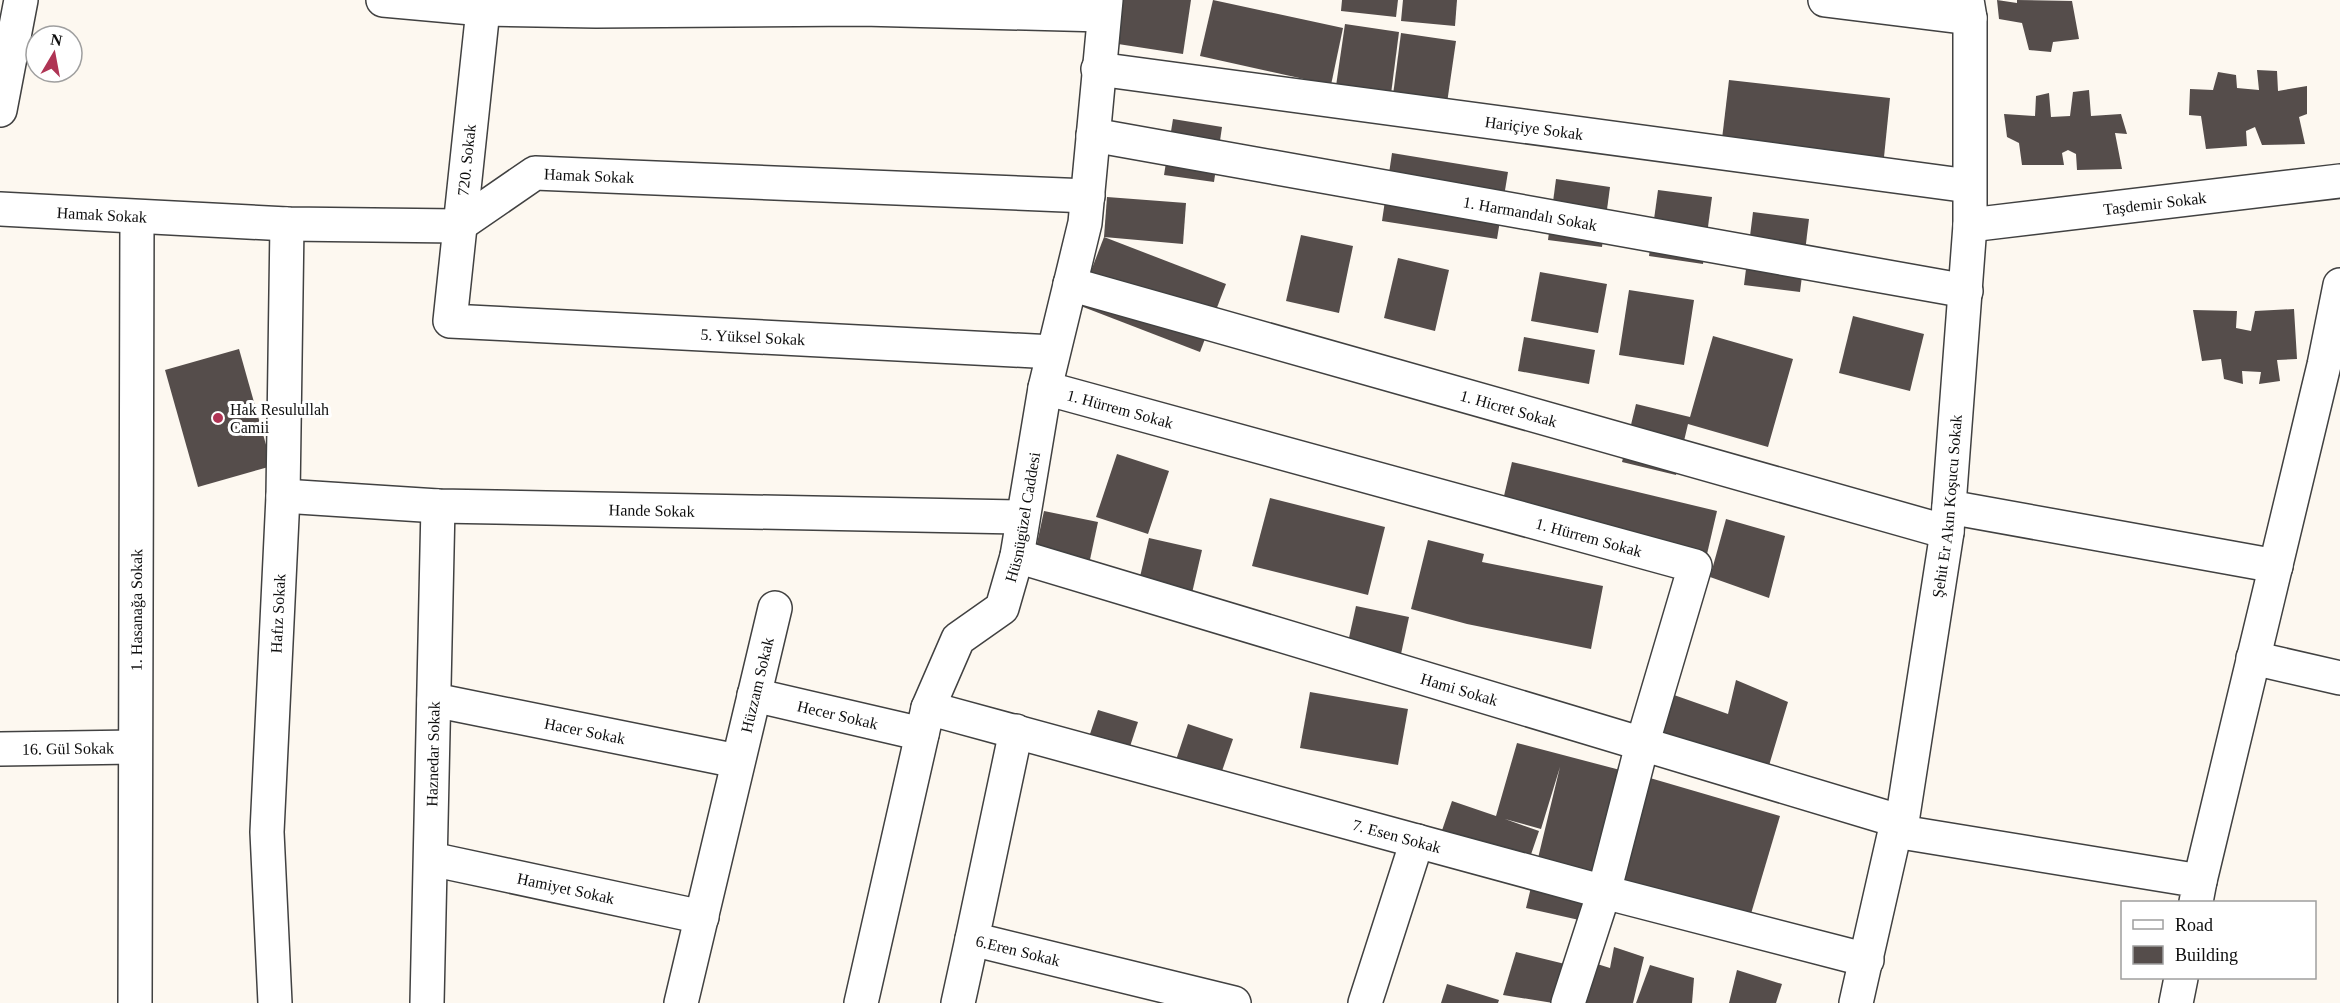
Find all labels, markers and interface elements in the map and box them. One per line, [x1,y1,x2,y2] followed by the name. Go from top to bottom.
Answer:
[24,24,84,84] north arrow
[49,30,64,49] text: N
[1484,113,1584,143] street label: Hariçiye Sokak
[454,123,479,197] street label: 720. Sokak
[544,165,634,186] street label: Hamak Sokak
[2102,189,2207,218] street label: Taşdemir Sokak
[1462,193,1598,234] street label: 1. Harmandalı Sokak
[56,204,147,226] street label: Hamak Sokak
[700,326,806,348] street label: 5. Yüksel Sokak
[1065,386,1175,432] street label: 1. Hürrem Sokak
[1458,387,1559,430] street label: 1. Hicret Sokak
[230,401,329,436] place label: Hak Resulullah Camii
[211,411,225,425] marker: Hak Resulullah Camii
[1929,414,1965,599] street label: Şehit Er Akın Koşucu Sokak
[1002,450,1043,584] street label: Hüsnügüzel Caddesi
[609,501,695,520] street label: Hande Sokak
[1534,515,1644,560] street label: 1. Hürrem Sokak
[128,549,146,671] street label: 1. Hasanağa Sokak
[268,573,288,654] street label: Hafız Sokak
[738,636,777,734] street label: Hüzzam Sokak
[1419,670,1500,709] street label: Hami Sokak
[796,697,880,733] street label: Hecer Sokak
[423,701,443,807] street label: Haznedar Sokak
[543,714,627,747] street label: Hacer Sokak
[22,739,114,758] street label: 16. Gül Sokak
[1351,816,1443,856] street label: 7. Esen Sokak
[516,870,616,907] street label: Hamiyet Sokak
[2121,901,2316,979] legend
[2175,915,2213,935] text: Road
[974,932,1062,969] street label: 6.Eren Sokak
[2175,945,2238,965] text: Building

